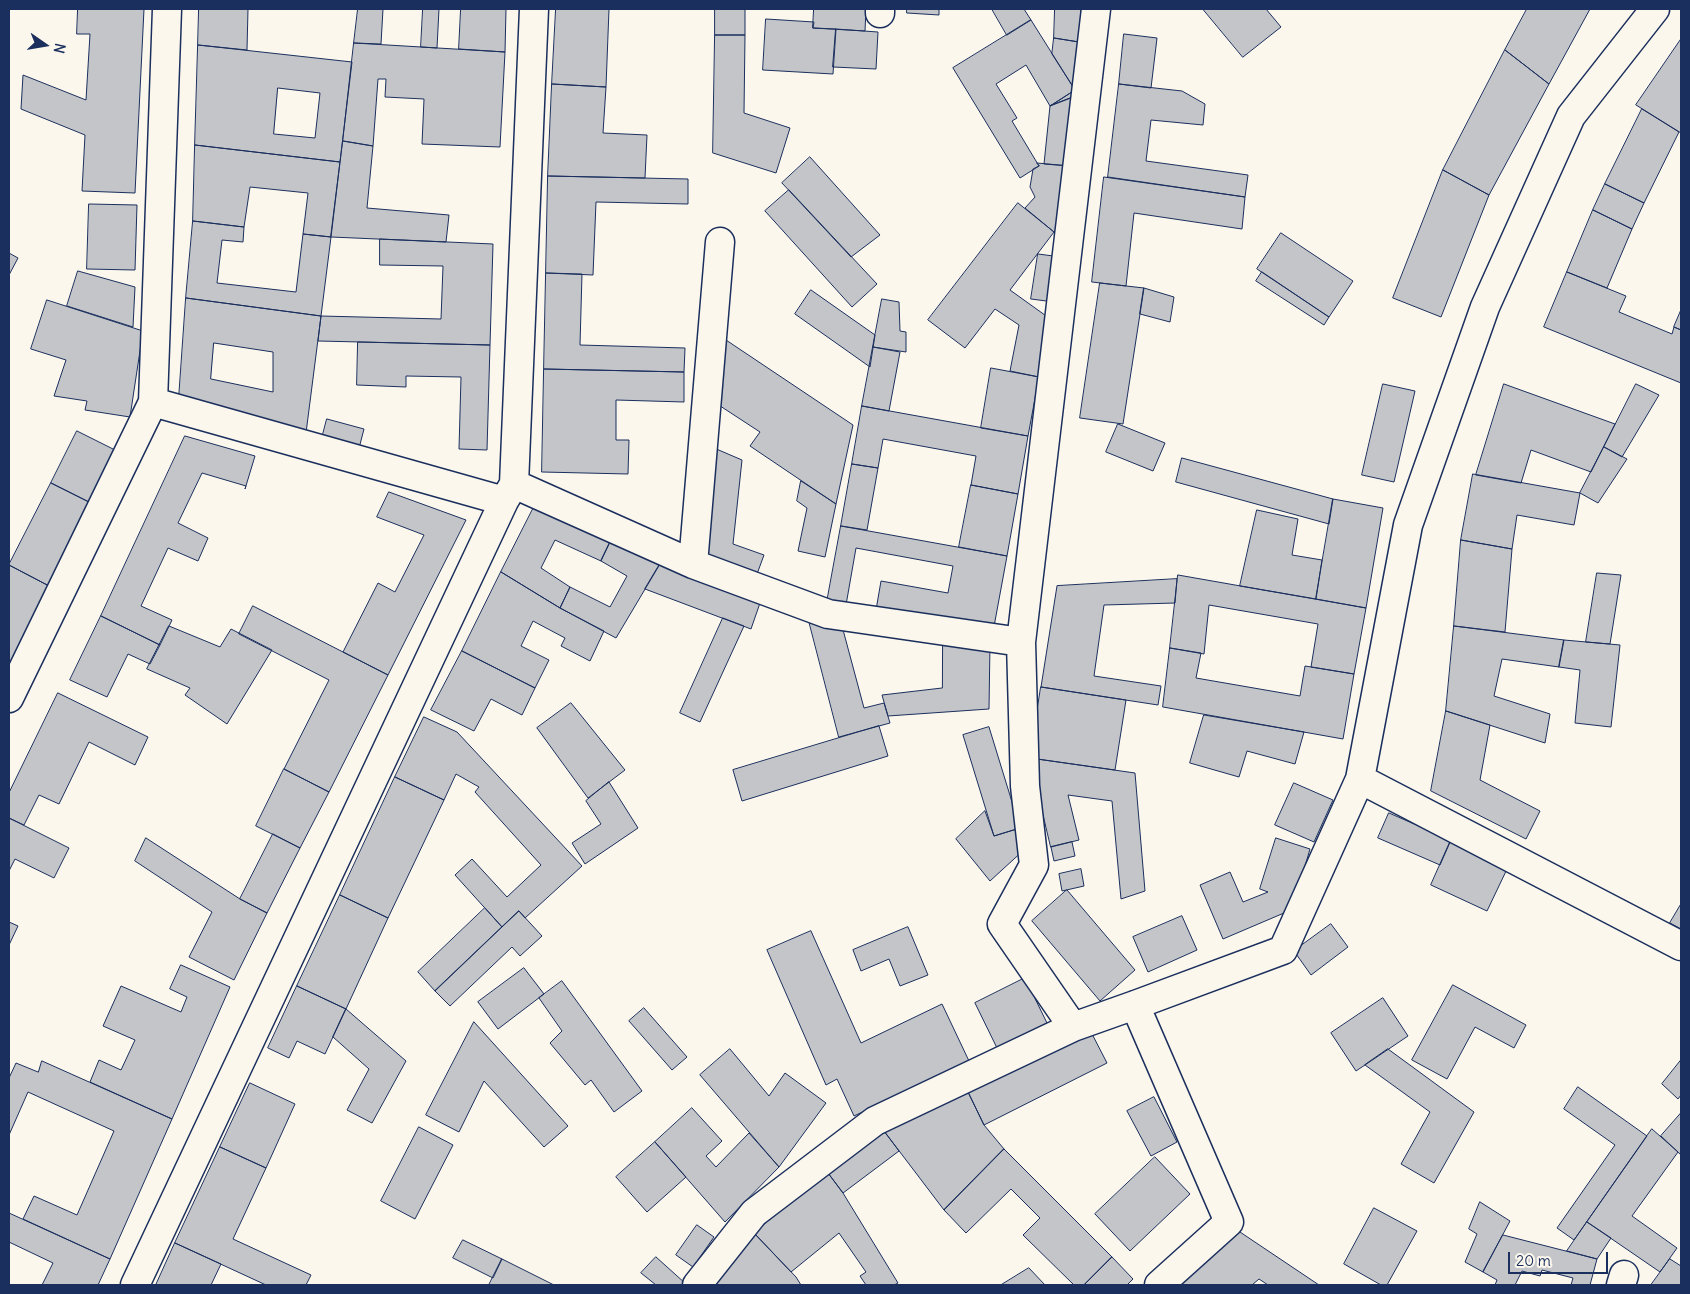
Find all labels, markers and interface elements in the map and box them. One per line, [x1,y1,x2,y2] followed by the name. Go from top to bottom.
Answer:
[20,20,70,70] north arrow
[50,42,69,55] text: N
[1510,1242,1610,1274] scale bar
[1516,1251,1551,1270] text: 20 m

